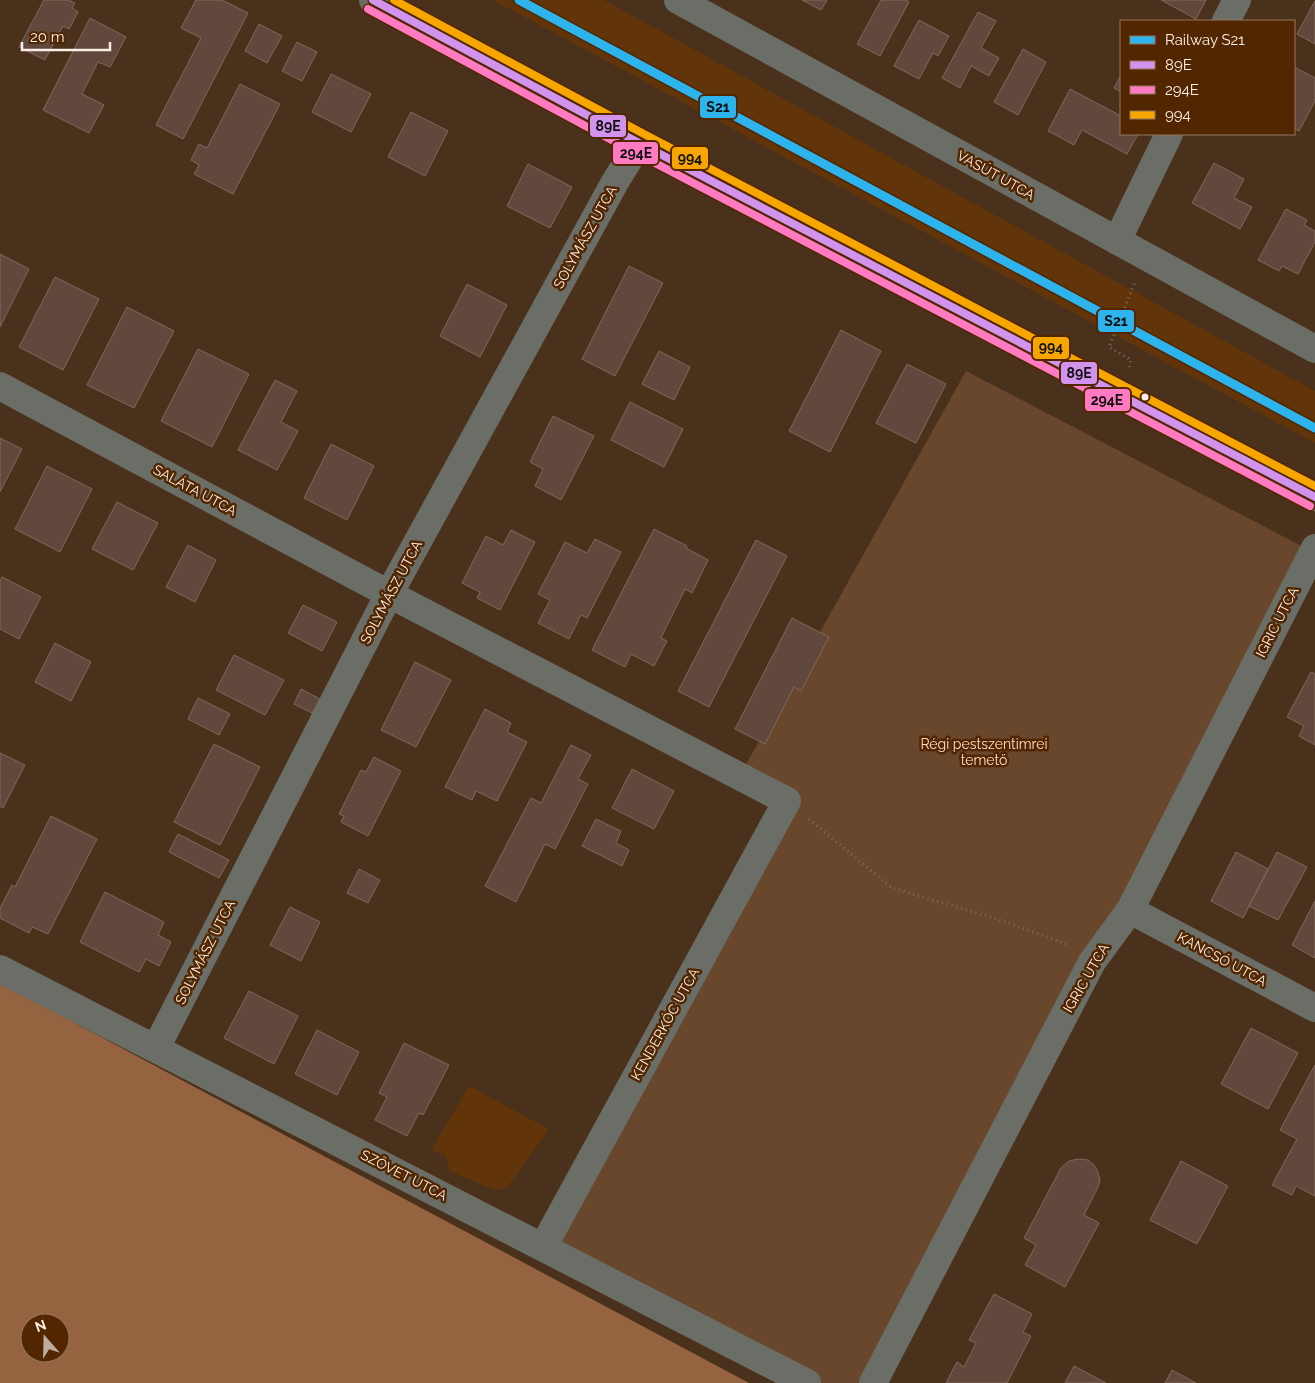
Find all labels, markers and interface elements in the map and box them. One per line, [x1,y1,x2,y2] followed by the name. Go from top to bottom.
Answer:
[22,20,110,52] scale bar
[1120,20,1295,135] legend
[30,28,65,46] text: 20 m
[1165,31,1245,49] text: Railway S21
[1165,56,1192,74] text: 89E
[1165,81,1199,99] text: 294E
[699,95,737,119] line badge: S21
[706,99,730,115] text: S21
[1165,106,1191,124] text: 994
[589,114,627,138] line badge: 89E
[595,118,621,134] text: 89E
[612,141,659,165] line badge: 294E
[620,145,652,161] text: 294E
[671,146,709,170] line badge: 994
[954,146,1039,203] street label: VASÚT UTCA
[678,150,702,166] text: 994
[549,182,620,291] street label: SOLYMÁSZ UTCA
[1097,309,1135,333] line badge: S21
[1104,313,1128,329] text: S21
[1032,336,1070,360] line badge: 994
[1039,339,1063,355] text: 994
[1060,361,1098,385] line badge: 89E
[1066,365,1092,381] text: 89E
[1084,388,1131,412] line badge: 294E
[1091,392,1123,408] text: 294E
[1140,392,1150,402] unlabelled marker
[150,460,240,519] street label: SALÁTA UTCA
[356,537,425,646] street label: SOLYMÁSZ UTCA
[1252,584,1302,660] street label: IGRIC UTCA
[920,736,1048,768] park label: Régi pestszentimrei temető
[171,896,238,1007] street label: SOLYMÁSZ UTCA
[1174,928,1270,990] street label: KANCSÓ UTCA
[1060,940,1112,1015] street label: IGRIC UTCA
[627,964,703,1083] street label: KENDERKÓC UTCA
[358,1145,451,1204] street label: SZÖVET UTCA
[20,1313,70,1363] north arrow
[33,1316,48,1335] text: N

